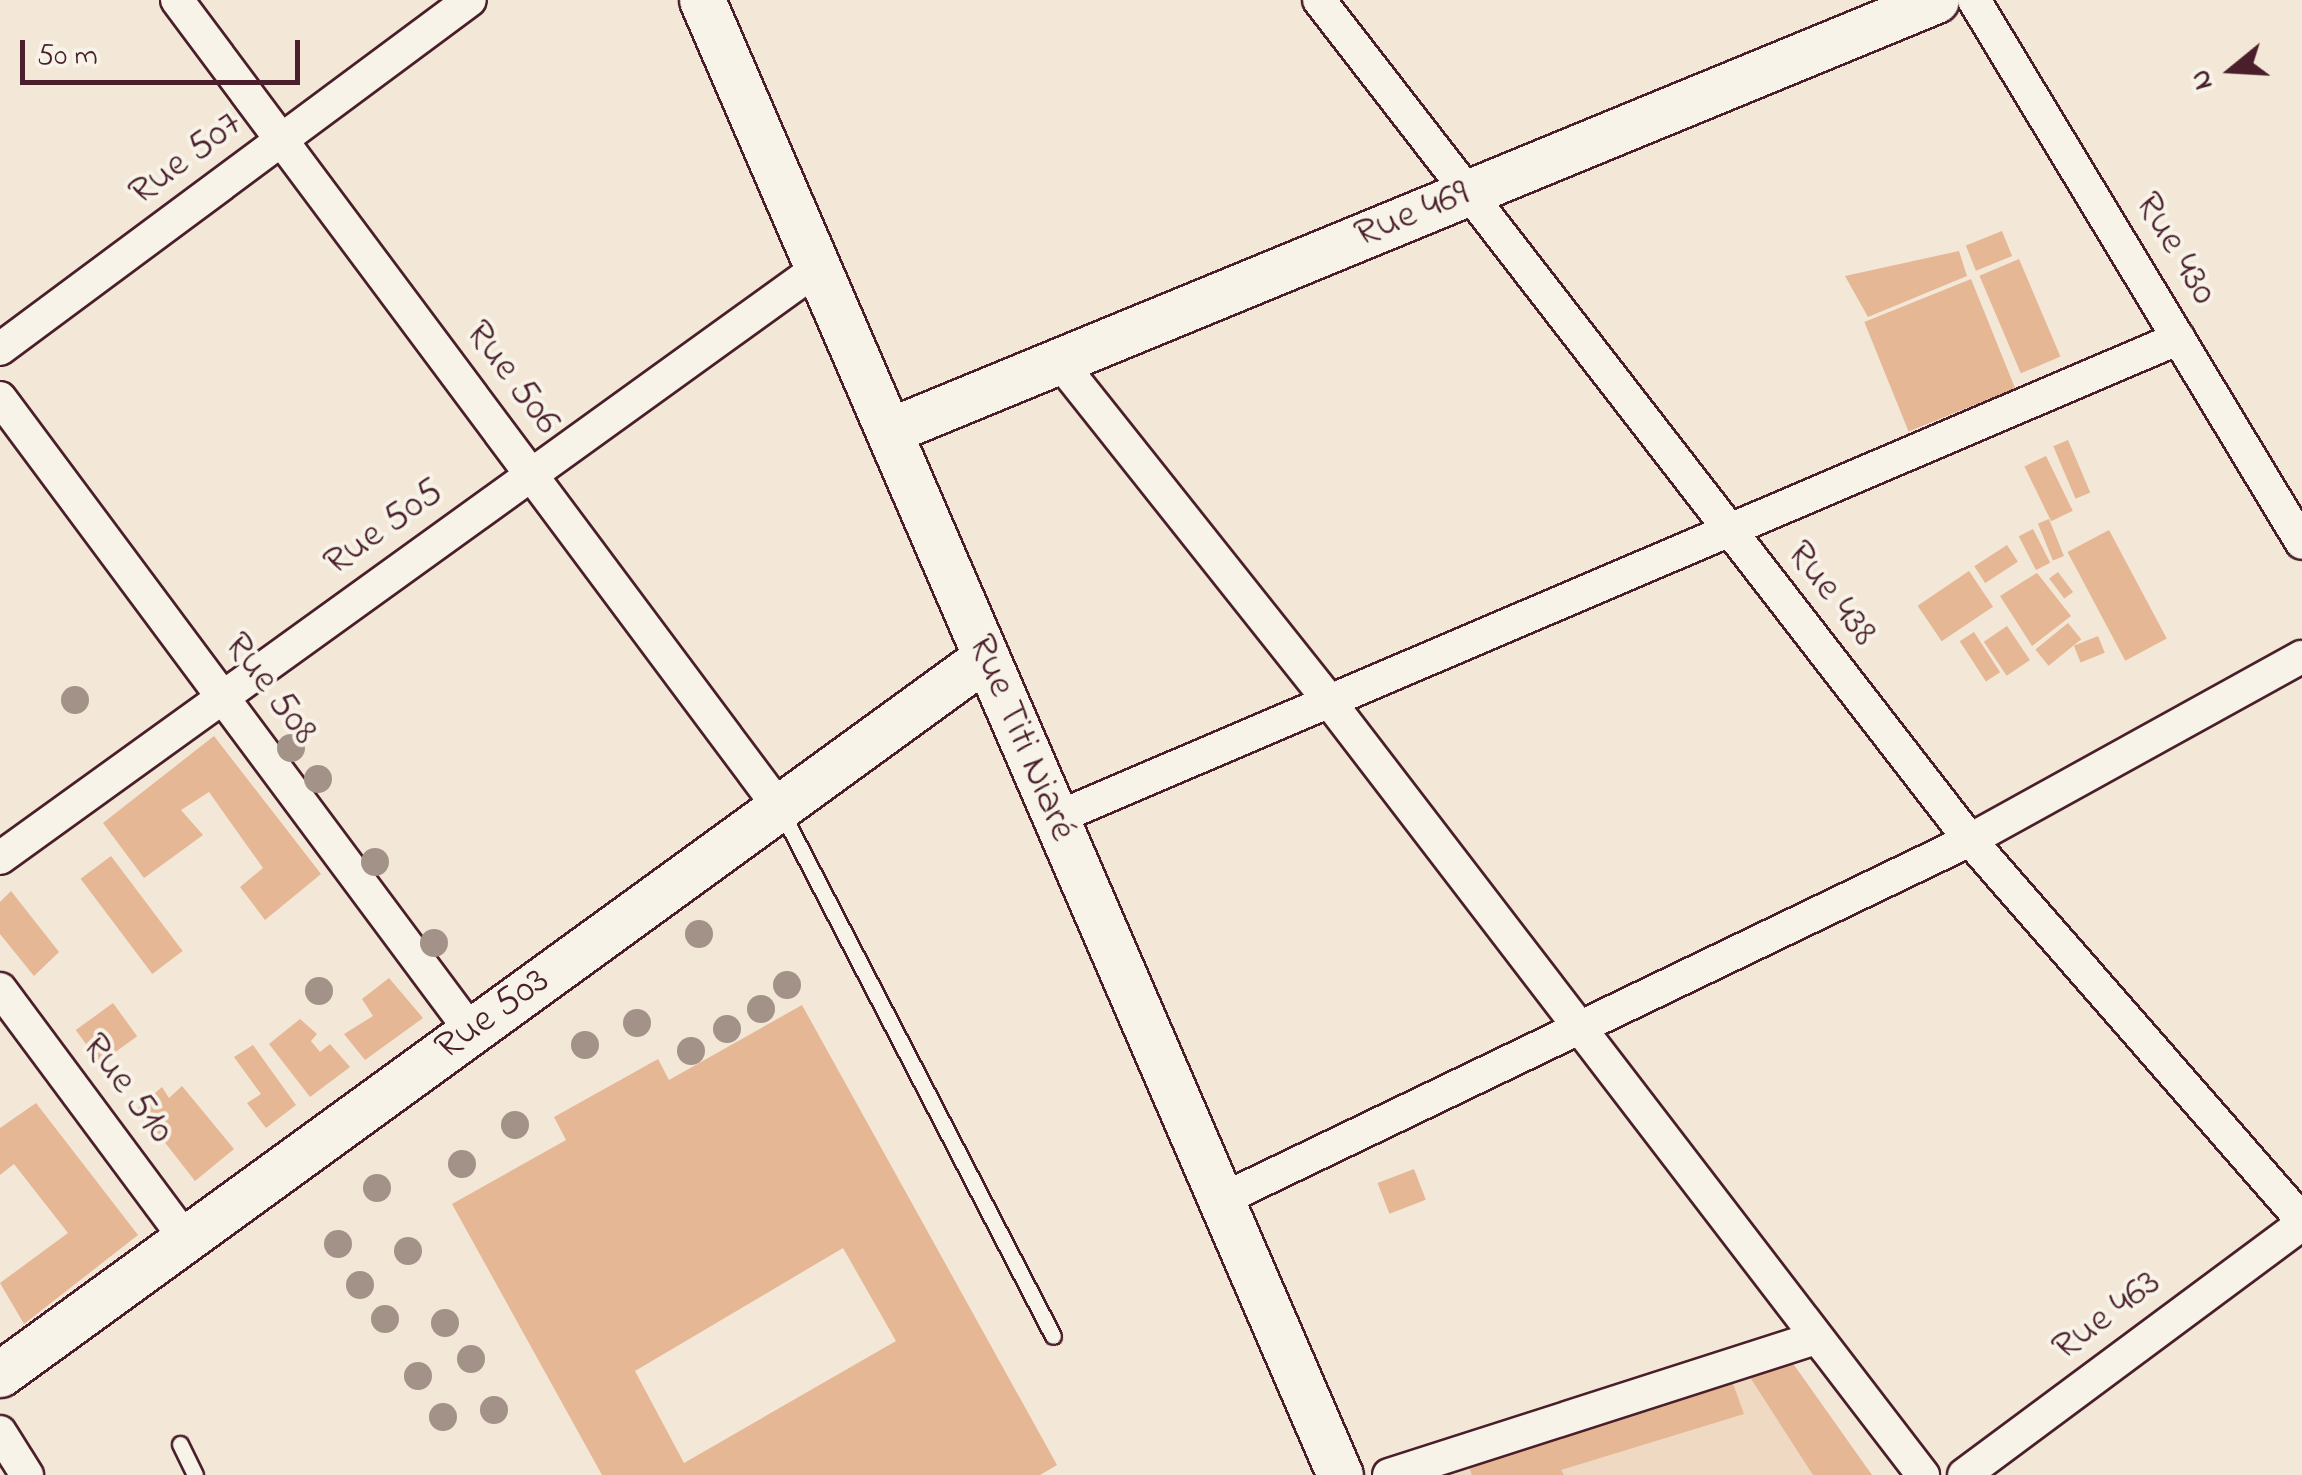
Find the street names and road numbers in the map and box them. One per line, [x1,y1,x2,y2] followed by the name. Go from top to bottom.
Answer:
[120,101,252,217] street label: Rue 507
[1348,170,1476,260] street label: Rue 469
[2123,184,2227,314] street label: Rue 430
[454,311,570,445] street label: Rue 506
[315,469,453,587] street label: Rue 505
[1775,532,1887,656] street label: Rue 438
[212,623,328,755] street label: Rue 508
[956,628,1086,848] street label: Rue Titi Niaré
[427,958,559,1072] street label: Rue 503
[70,1024,184,1154] street label: Rue 510
[2043,1260,2171,1372] street label: Rue 463

